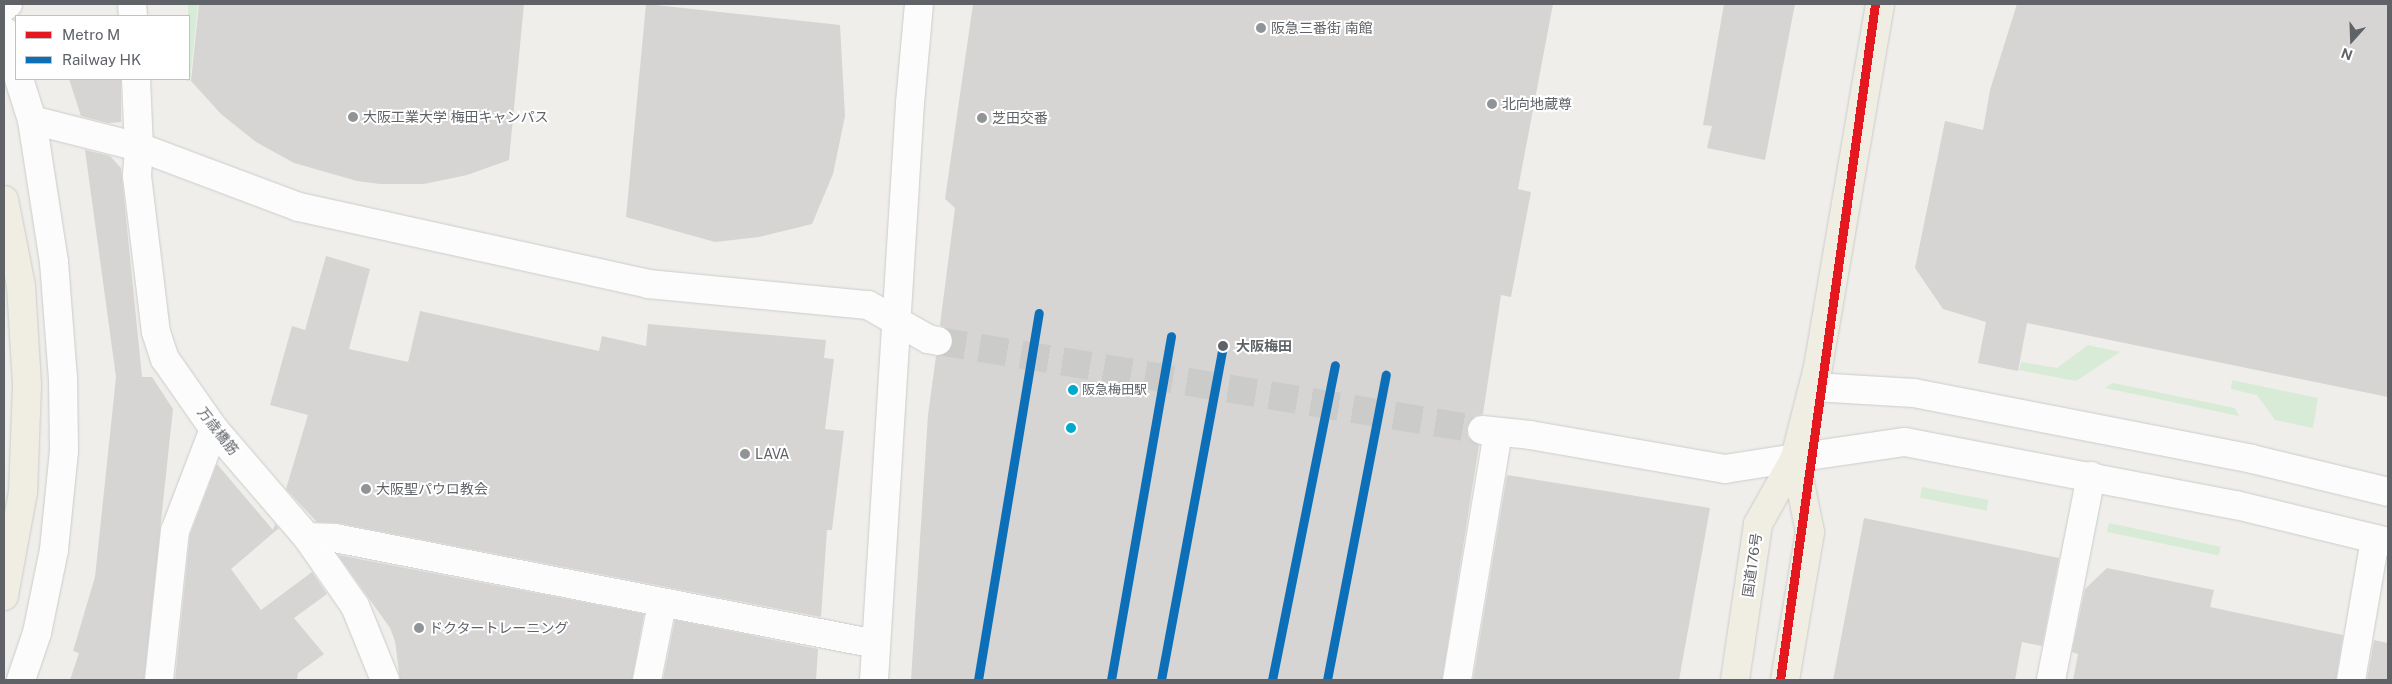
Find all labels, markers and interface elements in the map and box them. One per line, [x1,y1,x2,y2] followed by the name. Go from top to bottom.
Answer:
[15,15,190,80] legend
[2327,15,2377,65] north arrow
[1271,20,1372,36] place label: 阪急三番街 南館
[1255,22,1267,34] marker: 阪急三番街 南館
[62,26,120,43] text: Metro M
[2339,45,2355,63] text: N
[62,51,141,68] text: Railway HK
[1502,96,1572,112] place label: 北向地蔵尊
[1486,98,1498,110] marker: 北向地蔵尊
[363,109,548,125] place label: 大阪工業大学 梅田キャンパス
[992,110,1048,126] place label: 芝田交番
[347,111,359,123] marker: 大阪工業大学 梅田キャンパス
[976,112,988,124] marker: 芝田交番
[1214,337,1232,355] marker: 大阪梅田
[1236,338,1292,354] place label: 大阪梅田
[1082,382,1147,398] place label: 阪急梅田駅
[1068,385,1078,395] marker: 阪急梅田駅
[194,404,242,458] street label: 万歳橋筋
[1066,423,1076,433] unlabelled marker
[755,446,789,462] place label: LAVA
[739,448,751,460] marker: LAVA
[376,481,488,497] place label: 大阪聖パウロ教会
[360,483,372,495] marker: 大阪聖パウロ教会
[1739,532,1765,598] street label: 国道176号
[429,620,569,636] place label: ドクタートレーニング
[413,622,425,634] marker: ドクタートレーニング

